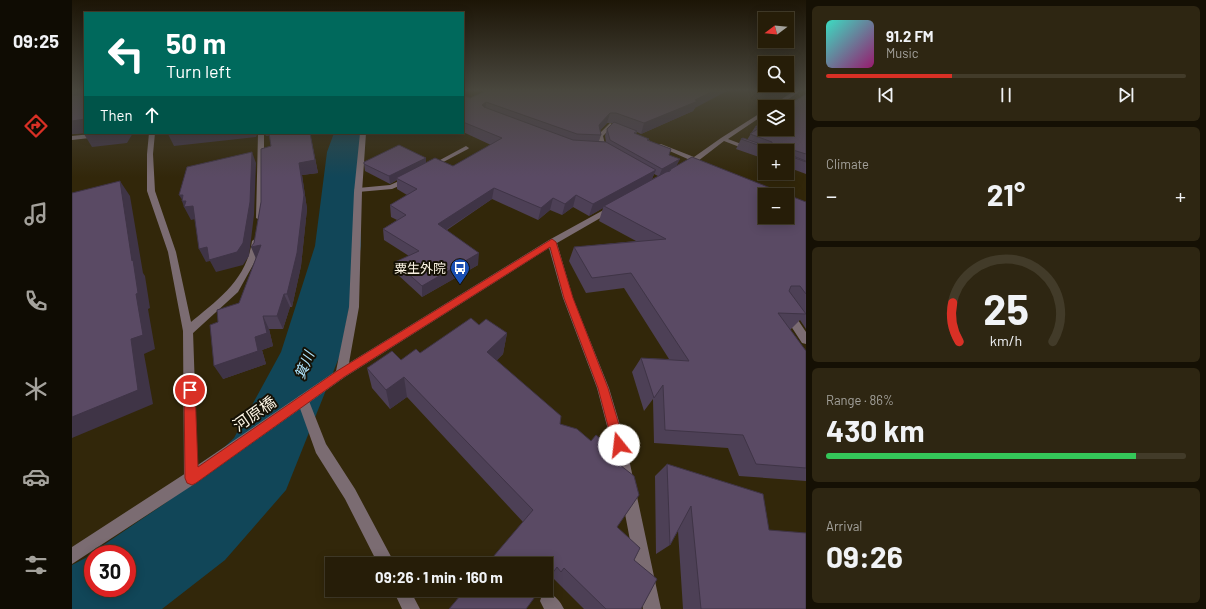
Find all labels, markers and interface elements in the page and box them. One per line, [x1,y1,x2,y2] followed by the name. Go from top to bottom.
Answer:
[758,12,794,48] north arrow
[758,12,794,224] map controls
[166,26,226,60] text: 50 m
[886,27,934,45] text: 91.2 FM
[100,28,152,80] icon: left
[13,30,59,52] text: 09:25
[886,45,919,61] text: Music
[758,56,794,92] button: search
[166,60,232,82] text: Turn left
[875,84,897,106] icon: previous
[995,84,1017,106] icon: pause
[1115,84,1137,106] icon: next
[758,100,794,136] button: layers
[141,104,163,126] icon: ahead
[100,106,133,124] text: Then
[22,112,50,140] icon: directions
[758,144,794,180] button: +
[826,156,869,172] text: Climate
[987,176,1025,212] text: 21°
[826,182,837,208] text: −
[1175,182,1186,208] text: +
[758,188,794,224] button: −
[22,200,50,228] icon: music
[449,257,471,285] bus stop icon: 粟生外院
[394,260,446,276] place label: 粟生外院
[983,283,1029,333] text: 25
[22,287,50,315] icon: phone
[990,332,1022,349] text: km/h
[291,347,318,381] water label: 箕川
[173,373,207,407] pin
[22,375,50,403] icon: climate
[179,379,201,401] icon: arrive
[229,391,279,435] street label: 河原橋
[826,392,894,408] text: Range · 86%
[826,412,925,448] text: 430 km
[598,424,640,466] position arrow
[22,463,50,491] icon: car
[826,518,862,534] text: Arrival
[826,538,903,574] text: 09:26
[84,545,136,597] speed limit sign: 30
[22,551,50,579] icon: filters
[375,568,503,586] text: 09:26 · 1 min · 160 m

